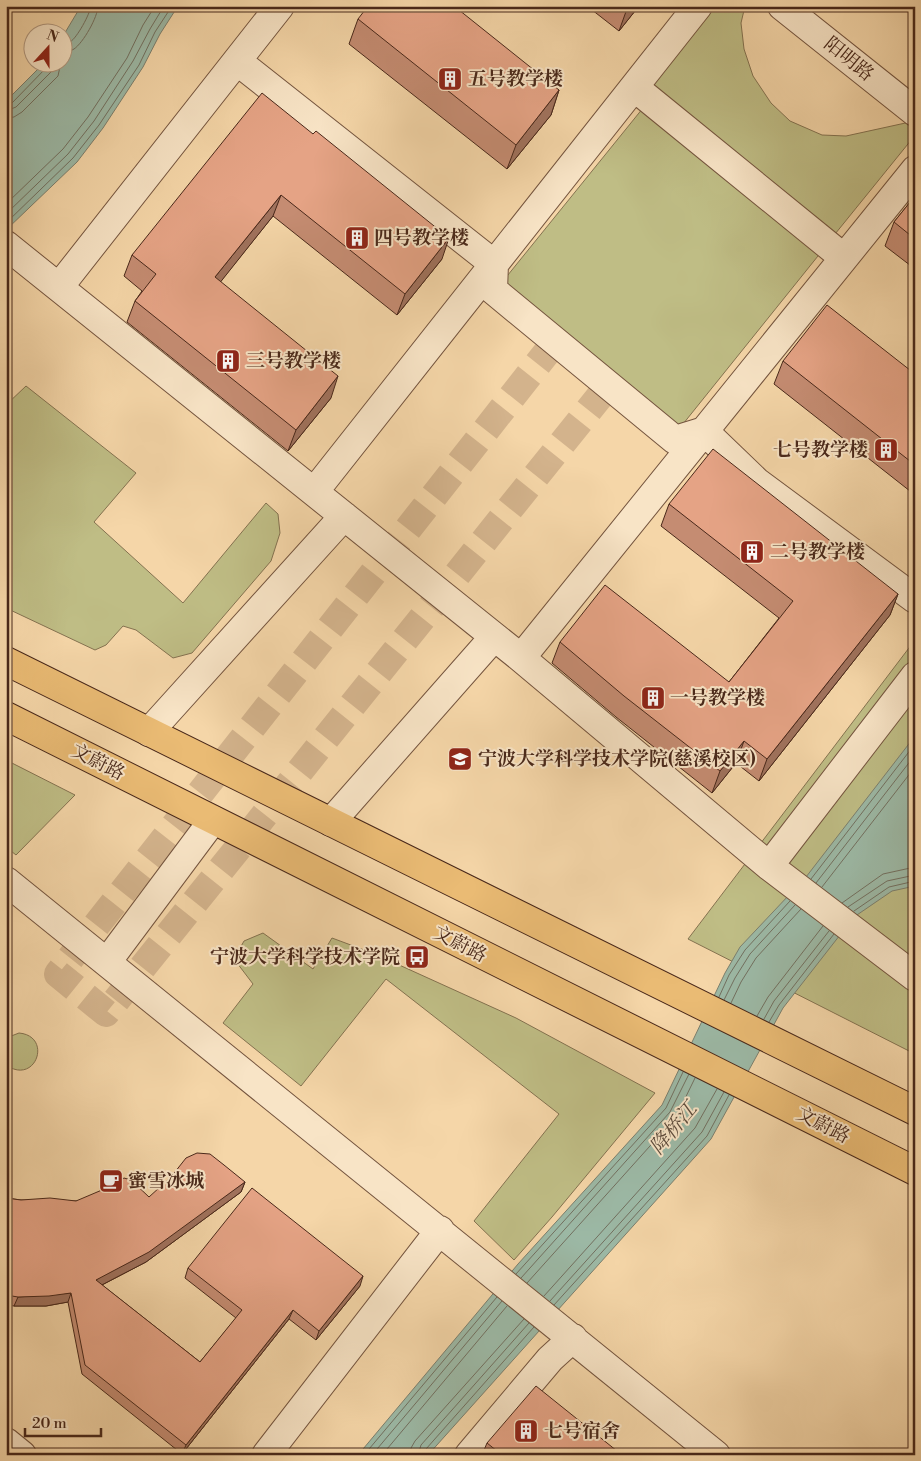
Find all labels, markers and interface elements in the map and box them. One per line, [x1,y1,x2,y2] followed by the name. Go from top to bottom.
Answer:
[22,22,72,72] north arrow
[44,26,61,47] text: N
[819,32,879,86] street label: 阳明路
[437,66,463,92] building icon: 五号教学楼
[468,67,563,91] place label: 五号教学楼
[344,225,370,251] building icon: 四号教学楼
[374,226,469,250] place label: 四号教学楼
[215,348,241,374] building icon: 三号教学楼
[246,349,341,373] place label: 三号教学楼
[873,437,899,463] building icon: 七号教学楼
[773,438,868,462] place label: 七号教学楼
[739,539,765,565] building icon: 二号教学楼
[770,540,865,564] place label: 二号教学楼
[640,685,666,711] building icon: 一号教学楼
[670,686,765,710] place label: 一号教学楼
[67,738,129,786] street label: 文蔚路
[447,746,473,772] school or university icon: 宁波大学科学技术学院(慈溪校区)
[478,747,756,771] place label: 宁波大学科学技术学院(慈溪校区)
[429,920,491,968] street label: 文蔚路
[404,944,430,970] bus stop icon: 宁波大学科学技术学院
[210,945,400,969] place label: 宁波大学科学技术学院
[645,1096,705,1160] water label: 降桥江
[792,1101,854,1149] street label: 文蔚路
[98,1168,124,1194] cafe icon: 蜜雪冰城
[128,1169,204,1193] place label: 蜜雪冰城
[25,1406,101,1438] scale bar
[32,1414,67,1433] text: 20 m
[513,1418,539,1444] building icon: 七号宿舍
[544,1419,620,1443] place label: 七号宿舍

